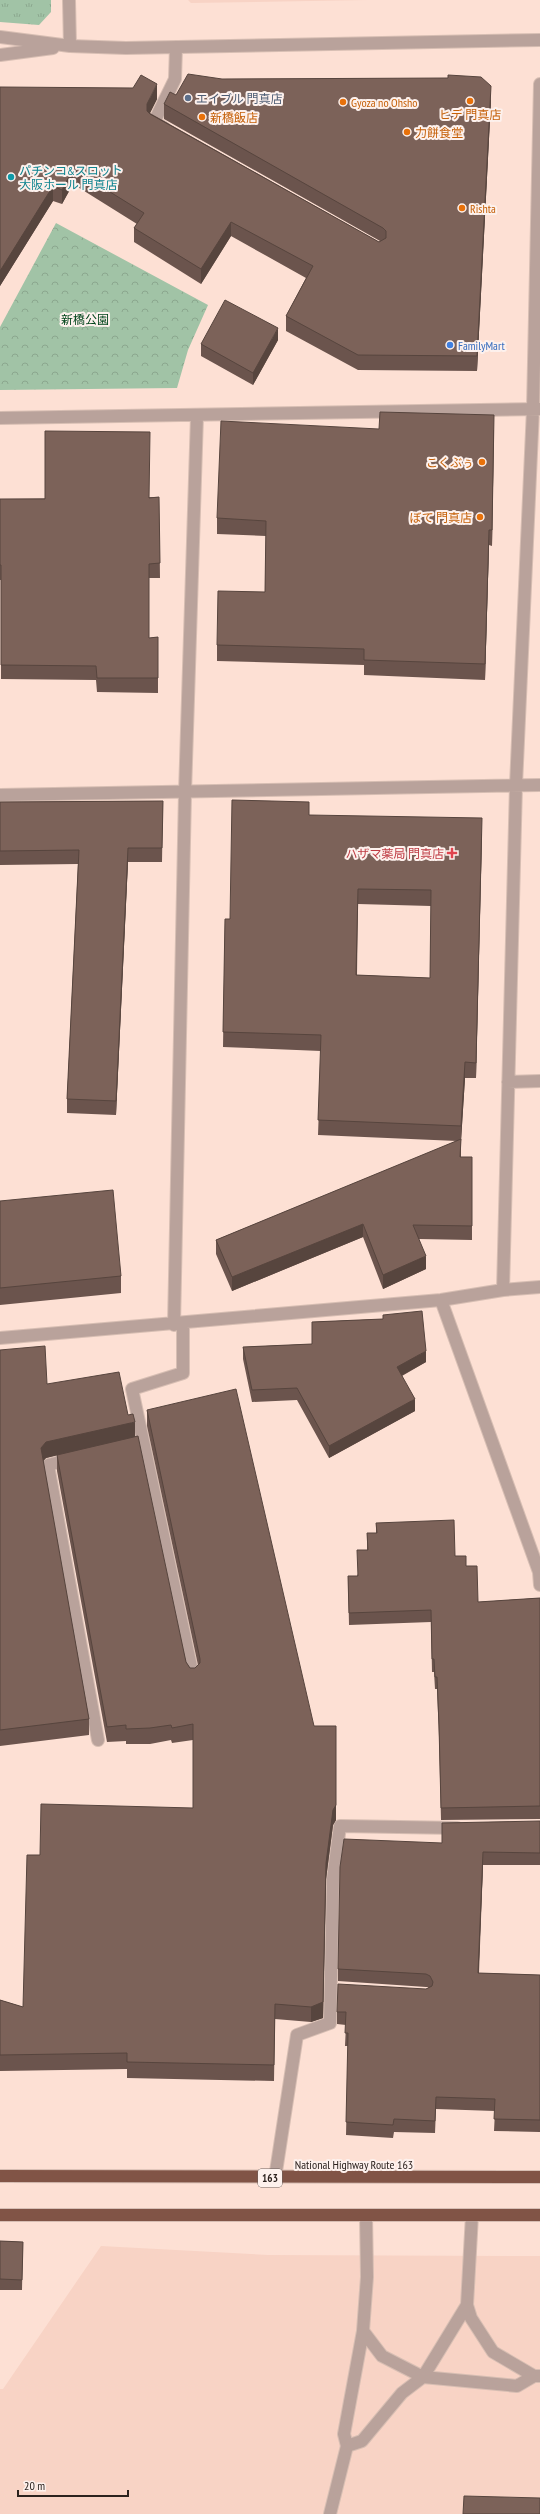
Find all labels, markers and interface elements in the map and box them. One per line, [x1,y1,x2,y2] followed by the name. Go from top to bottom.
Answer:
[196,91,283,106] place label: エイブル 門真店
[183,93,193,103] marker: エイブル 門真店
[351,95,418,110] place label: Gyoza no Ohsho
[465,96,475,106] marker: ヒデ 門真店
[338,97,348,107] marker: Gyoza no Ohsho
[439,107,501,122] place label: ヒデ 門真店
[210,110,258,125] place label: 新橋飯店
[197,112,207,122] marker: 新橋飯店
[415,125,463,140] place label: 力餅食堂
[402,127,412,137] marker: 力餅食堂
[19,163,123,192] place label: パチンコ&スロット 大阪ホール 門真店
[6,172,16,182] marker: パチンコ&スロット 大阪ホール 門真店
[470,201,496,216] place label: Rishta
[457,203,467,213] marker: Rishta
[61,312,109,327] park label: 新橋公園
[458,338,506,353] place label: FamilyMart
[445,340,455,350] marker: FamilyMart
[426,455,474,470] place label: こくぶぅ
[477,457,487,467] marker: こくぶぅ
[409,510,472,525] place label: ぼて 門真店
[475,512,485,522] marker: ぼて 門真店
[345,846,444,861] place label: ハザマ薬局 門真店
[447,848,457,858] marker: ハザマ薬局 門真店
[295,2157,413,2172] street label: National Highway Route 163
[258,2169,282,2187] road number: 163
[18,2472,128,2498] scale bar
[24,2478,45,2493] text: 20 m

